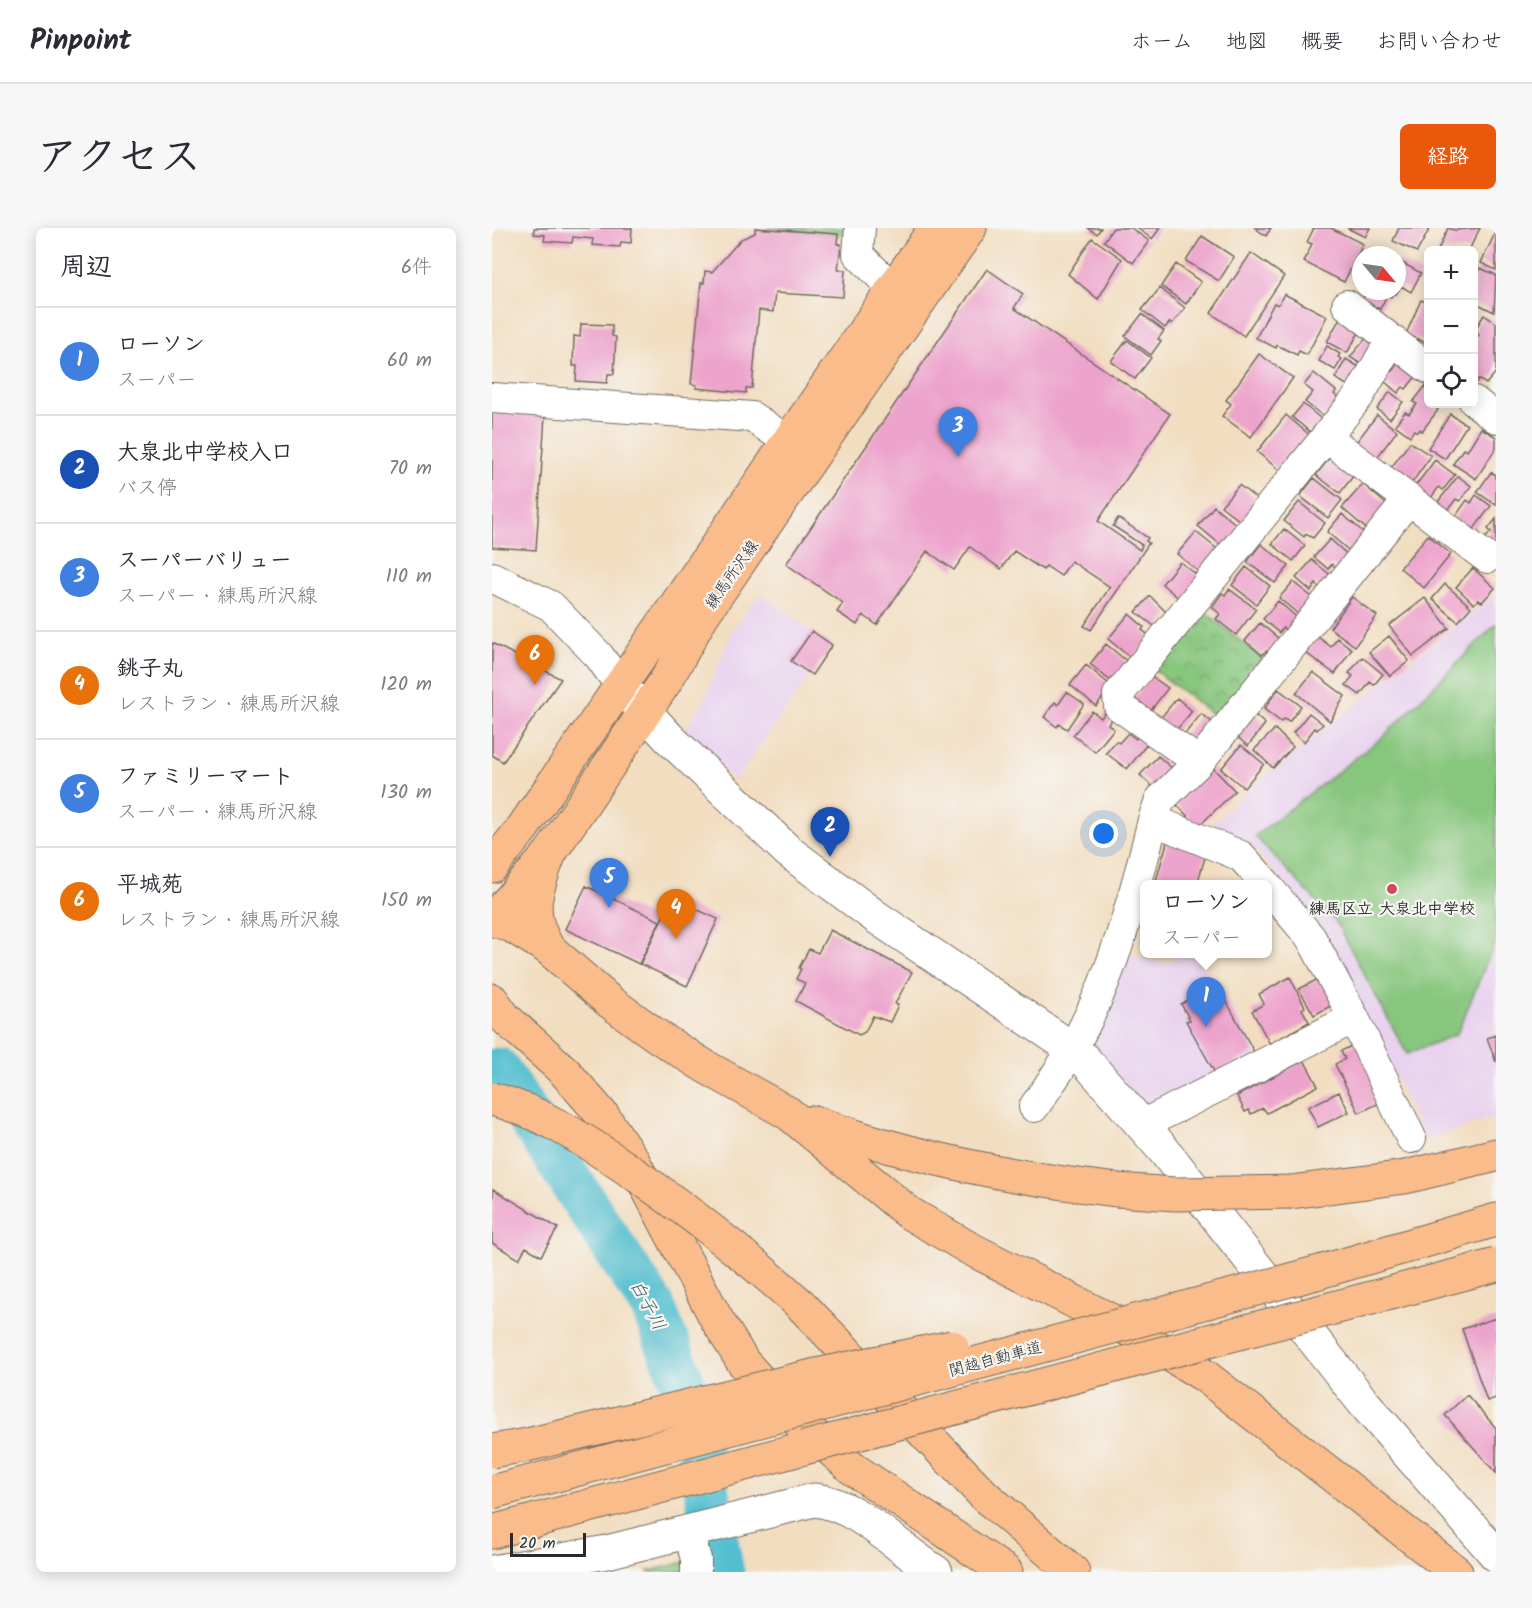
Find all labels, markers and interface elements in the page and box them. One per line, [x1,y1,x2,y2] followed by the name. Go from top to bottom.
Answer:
[30,19,131,64] text: Pinpoint
[1131,26,1193,59] text: ホーム
[1226,26,1268,59] text: 地図
[1301,26,1343,59] text: 概要
[1376,26,1502,59] text: お問い合わせ
[1400,124,1496,189] button: 経路
[36,125,201,192] text: アクセス
[1352,246,1406,300] north arrow
[1424,246,1478,408] map controls
[1424,246,1478,300] button: +
[60,247,112,289] text: 周辺
[401,252,432,284] text: 6件
[1424,300,1478,354] button: −
[117,328,205,363] text: ローソン
[76,345,83,377] text: 1
[387,345,432,377] text: 60 m
[1424,354,1478,408] button: locate
[117,365,196,397] text: スーパー
[938,408,978,457] pin: 3
[117,436,293,471] text: 大泉北中学校入口
[74,453,85,485] text: 2
[389,453,432,485] text: 70 m
[117,473,177,505] text: バス停
[699,535,765,615] street label: 練馬所沢線
[117,544,292,579] text: スーパーバリュー
[74,561,85,593] text: 3
[386,561,432,593] text: 110 m
[117,581,317,613] text: スーパー · 練馬所沢線
[516,636,555,685] pin: 6
[117,652,183,687] text: 銚子丸
[74,669,85,701] text: 4
[380,669,432,701] text: 120 m
[117,689,339,721] text: レストラン · 練馬所沢線
[117,760,294,795] text: ファミリーマート
[74,777,85,809] text: 5
[380,777,432,809] text: 130 m
[117,797,317,829] text: スーパー · 練馬所沢線
[810,808,850,857] pin: 2
[1089,819,1118,848] your location
[590,858,628,908] pin: 5
[117,868,183,903] text: 平城苑
[1140,880,1272,958] popup
[1385,882,1399,896] marker: 練馬区立 大泉北中学校
[74,885,85,917] text: 6
[381,885,432,917] text: 150 m
[1162,886,1250,921] text: ローソン
[656,890,696,939] pin: 4
[1309,897,1475,922] place label: 練馬区立 大泉北中学校
[117,905,339,937] text: レストラン · 練馬所沢線
[1162,923,1241,955] text: スーパー
[1186,978,1226,1027] pin: 1
[621,1275,672,1336] water label: 白子川
[946,1335,1045,1384] street label: 関越自動車道
[510,1530,586,1558] scale bar
[519,1531,555,1556] text: 20 m

